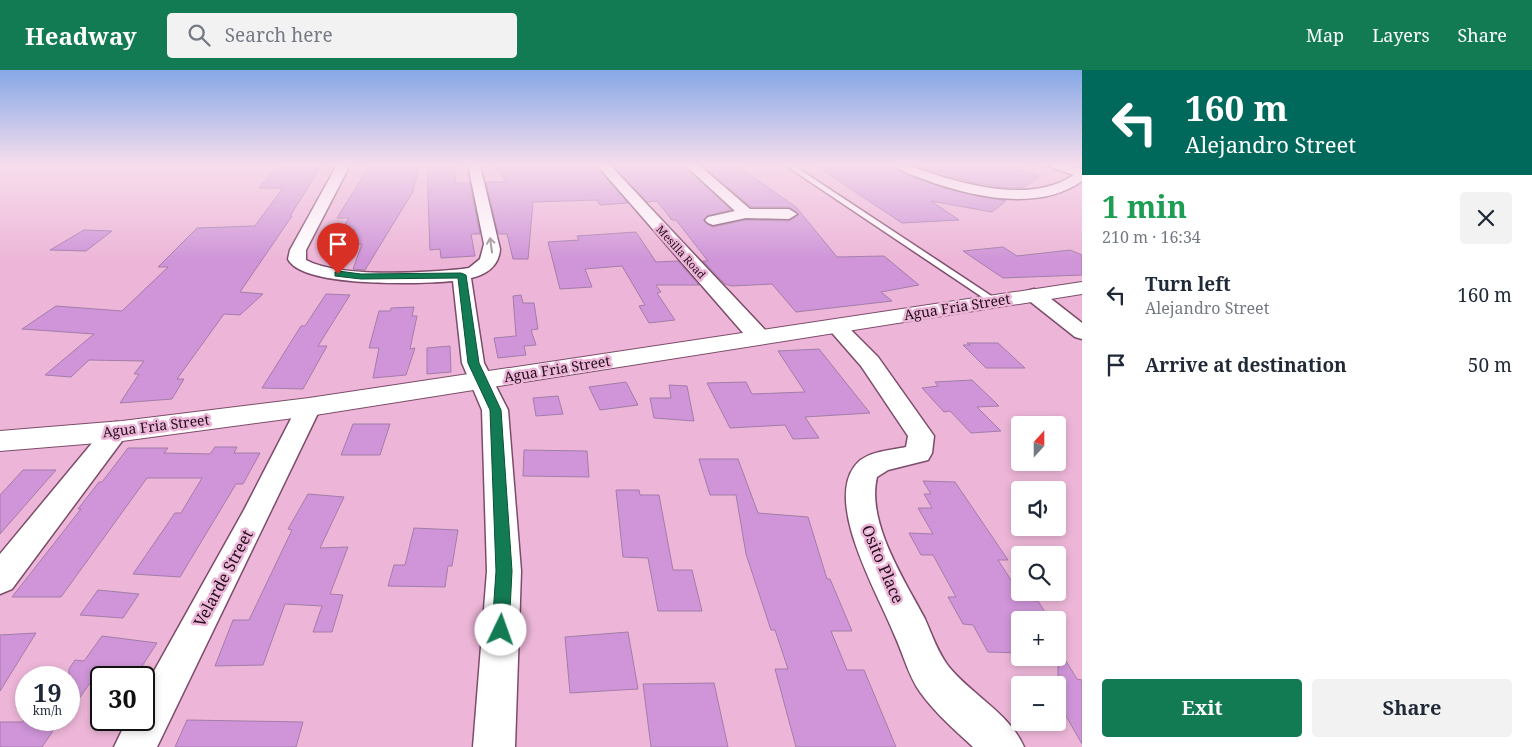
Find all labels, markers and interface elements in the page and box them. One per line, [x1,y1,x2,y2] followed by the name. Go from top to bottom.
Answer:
[167,13,517,58] search box
[25,19,137,52] text: Headway
[185,21,213,49] icon: search
[225,22,333,48] text: Search here
[1306,23,1344,47] text: Map
[1372,23,1430,47] text: Layers
[1458,23,1507,47] text: Share
[1185,84,1288,131] text: 160 m
[1102,90,1167,155] icon: left
[1185,129,1356,159] text: Alejandro Street
[1102,186,1187,227] text: 1 min
[1460,192,1512,244] button: close
[653,222,710,282] street label: Mesilla Road
[317,223,359,274] pin
[1102,226,1201,248] text: 210 m · 16:34
[324,230,352,258] icon: arrive
[486,237,496,253] one-way arrow
[1145,271,1231,297] text: Turn left
[1102,281,1130,309] icon: left
[1457,282,1512,308] text: 160 m
[902,289,1012,324] street label: Agua Fria Street
[1145,297,1269,319] text: Alejandro Street
[502,351,612,386] street label: Agua Fria Street
[1102,351,1130,379] icon: arrive
[1145,352,1347,378] text: Arrive at destination
[1468,352,1512,378] text: 50 m
[101,410,210,441] street label: Agua Fria Street
[1011,416,1066,471] north arrow
[1011,416,1066,731] map controls
[1011,481,1066,536] button: sound
[857,521,909,607] street label: Osito Place
[188,525,258,630] street label: Velarde Street
[1011,546,1066,601] button: search
[474,603,526,655] position arrow
[1011,611,1066,666] button: +
[90,666,155,731] speed limit sign: 30
[33,675,62,709] text: 19
[1011,676,1066,731] button: −
[1102,679,1302,737] button: Exit
[1312,679,1512,737] button: Share
[33,702,62,719] text: km/h

